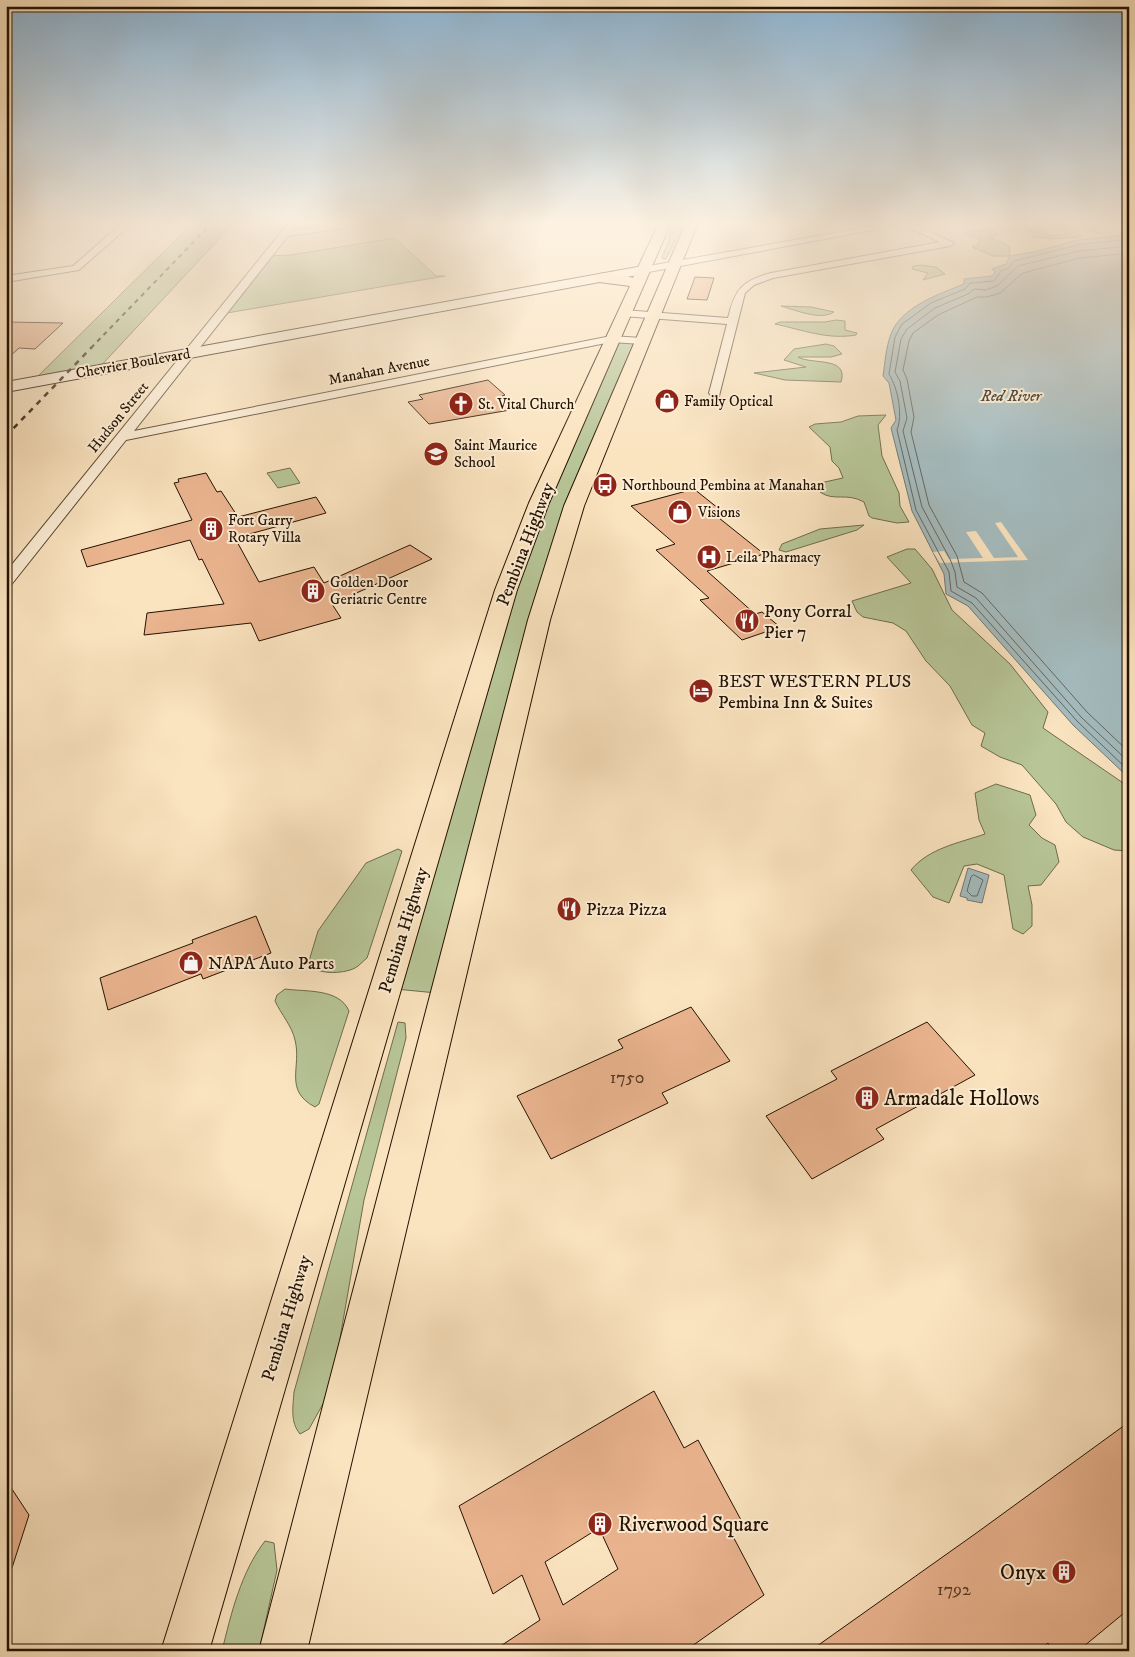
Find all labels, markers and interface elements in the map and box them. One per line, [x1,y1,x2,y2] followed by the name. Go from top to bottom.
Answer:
[74,344,192,383] street label: Chevrier Boulevard
[327,351,431,390] street label: Manahan Avenue
[84,378,153,457] street label: Hudson Street
[980,386,1043,406] water label: Red River
[654,388,680,414] shop icon: Family Optical
[448,391,474,417] church icon: St. Vital Church
[684,392,774,411] place label: Family Optical
[478,395,575,414] place label: St. Vital Church
[454,436,537,472] place label: Saint Maurice School
[423,441,449,467] school or university icon: Saint Maurice School
[592,472,618,498] bus stop icon: Northbound Pembina at Manahan
[622,476,825,495] place label: Northbound Pembina at Manahan
[492,479,560,609] street label: Pembina Highway
[667,499,693,525] shop icon: Visions
[697,503,740,522] place label: Visions
[228,511,302,547] place label: Fort Garry Rotary Villa
[198,516,224,542] building icon: Fort Garry Rotary Villa
[696,544,722,570] hospital icon: Leila Pharmacy
[726,548,822,567] place label: Leila Pharmacy
[330,573,427,609] place label: Golden Door Geriatric Centre
[300,578,326,604] building icon: Golden Door Geriatric Centre
[764,601,852,644] place label: Pony Corral Pier 7
[734,608,760,634] restaurant icon: Pony Corral Pier 7
[718,671,911,714] place label: BEST WESTERN PLUS Pembina Inn & Suites
[688,678,714,704] hotel icon: BEST WESTERN PLUS Pembina Inn & Suites
[374,864,434,996] street label: Pembina Highway
[556,896,582,922] restaurant icon: Pizza Pizza
[586,899,667,921] place label: Pizza Pizza
[178,950,204,976] shop icon: NAPA Auto Parts
[208,953,334,975] place label: NAPA Auto Parts
[610,1067,644,1089] house number: 1750
[854,1085,880,1111] building icon: Armadale Hollows
[884,1086,1039,1112] place label: Armadale Hollows
[257,1252,317,1384] street label: Pembina Highway
[587,1511,613,1537] building icon: Riverwood Square
[618,1512,769,1538] place label: Riverwood Square
[1051,1559,1077,1585] building icon: Onyx
[1000,1560,1046,1586] place label: Onyx
[937,1579,971,1601] house number: 1792

